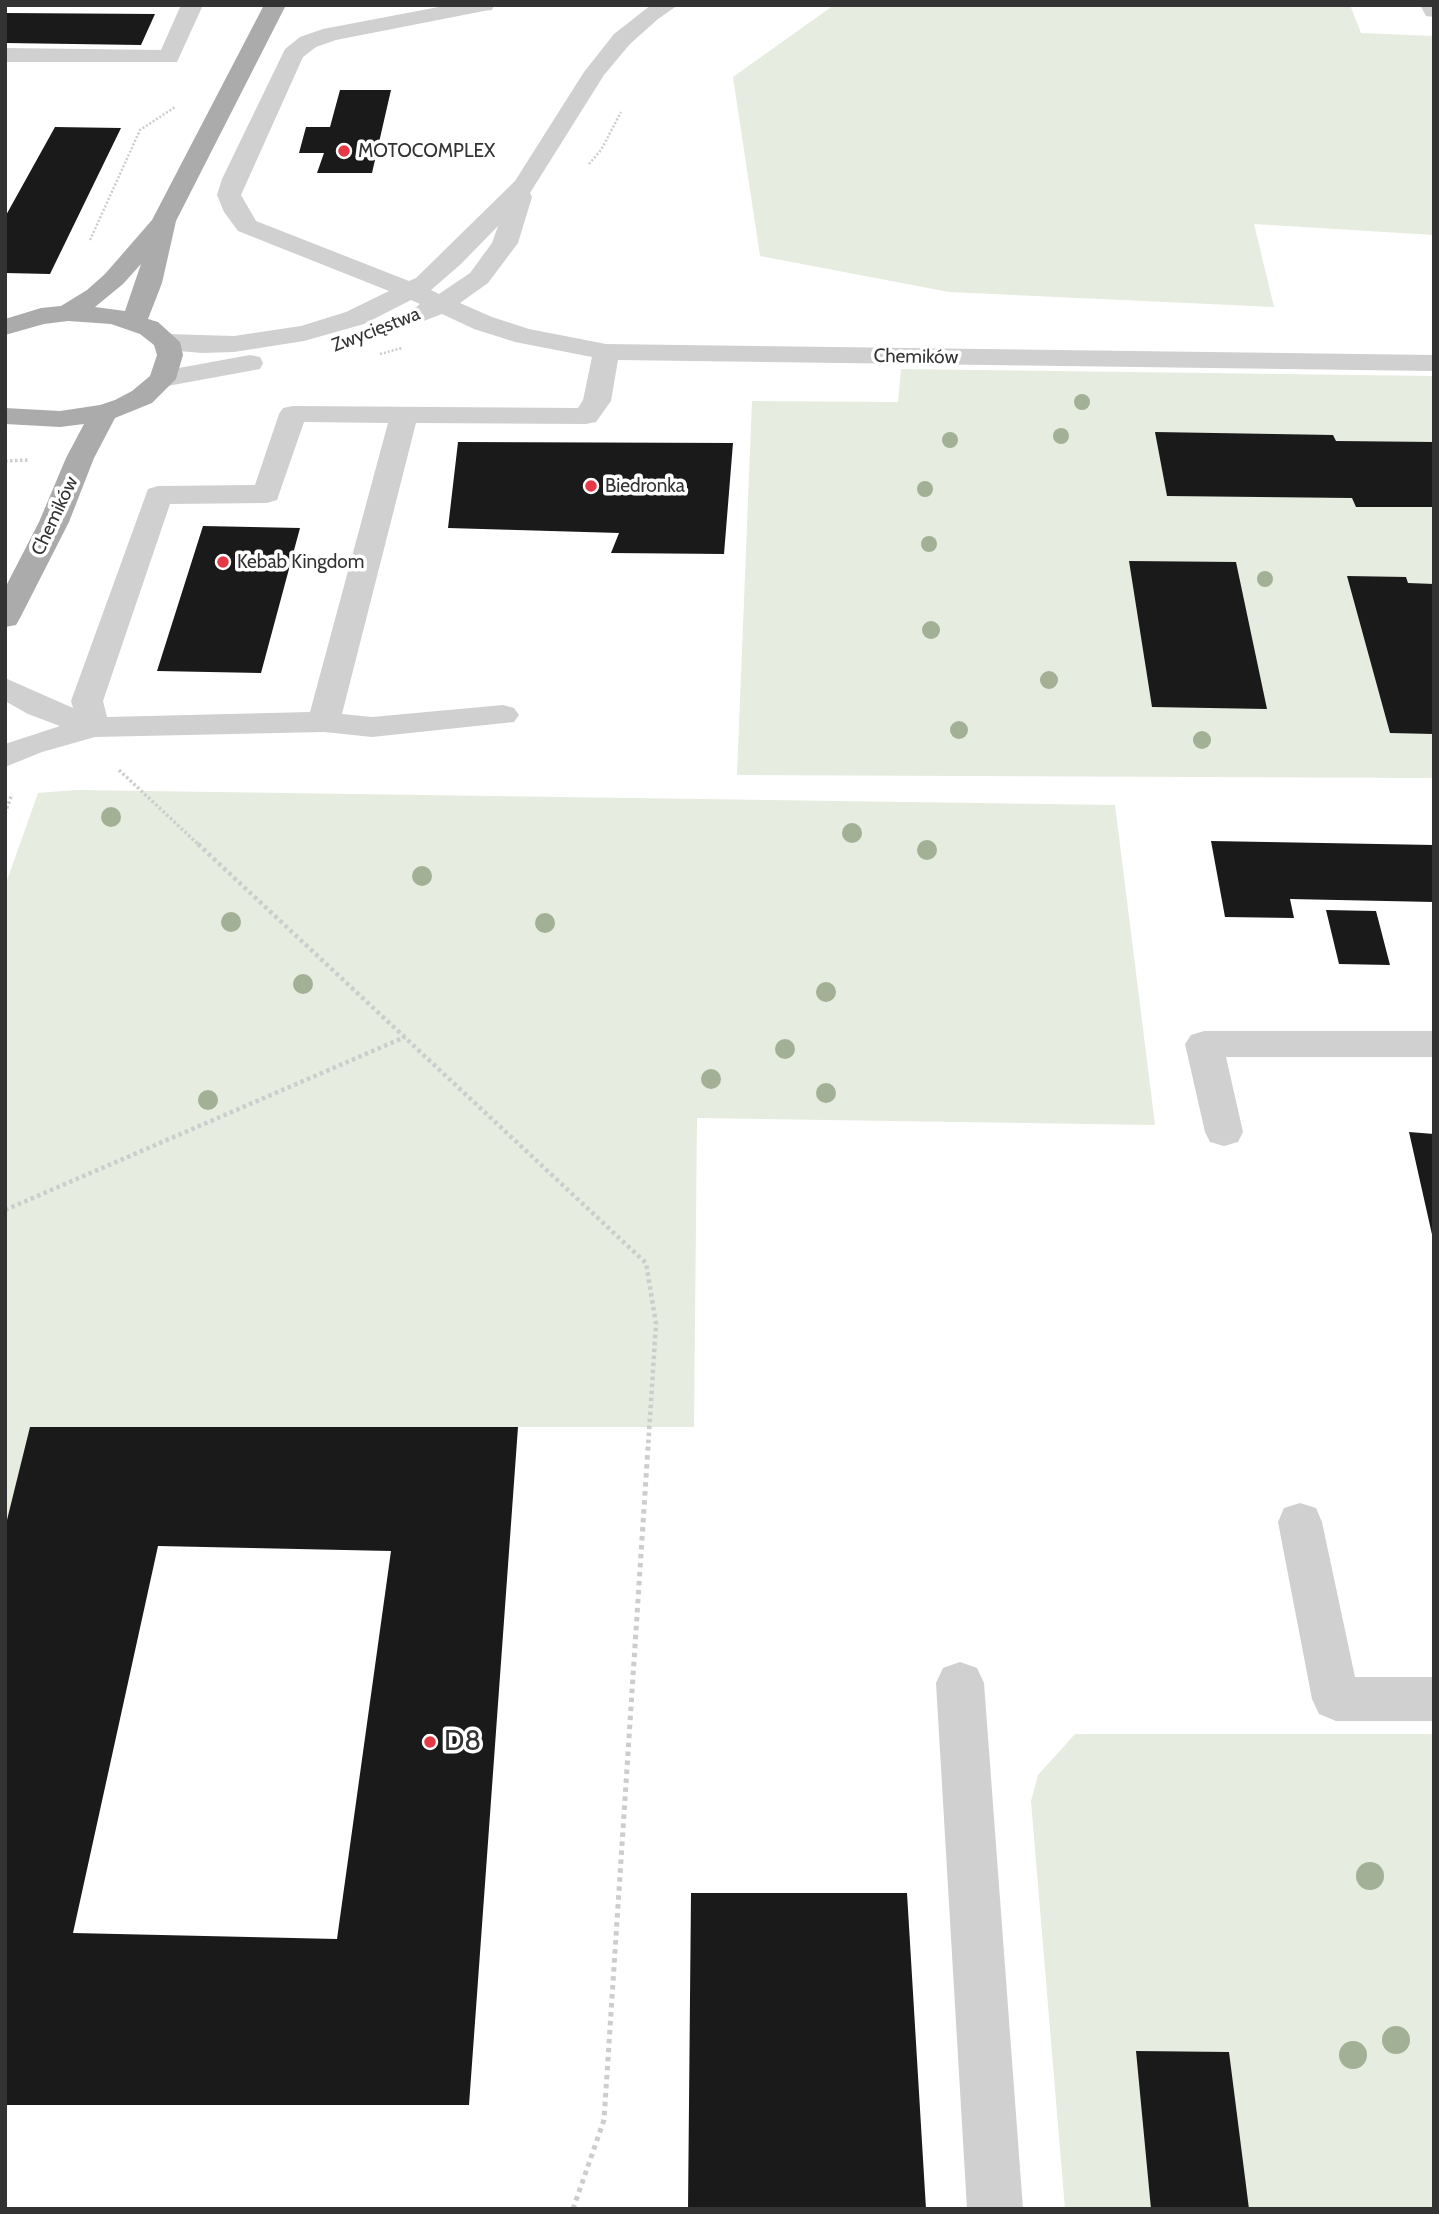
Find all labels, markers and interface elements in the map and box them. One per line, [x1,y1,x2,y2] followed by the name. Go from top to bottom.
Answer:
[358,140,495,162] place label: MOTOCOMPLEX
[336,143,352,159] marker: MOTOCOMPLEX
[329,303,423,357] street label: Zwycięstwa
[873,345,959,369] street label: Chemików
[27,473,83,559] street label: Chemików
[605,475,685,497] place label: Biedronka
[583,478,599,494] marker: Biedronka
[237,551,364,573] place label: Kebab Kingdom
[215,554,231,570] marker: Kebab Kingdom
[444,1725,481,1759] place label: D8
[422,1734,438,1750] marker: D8

